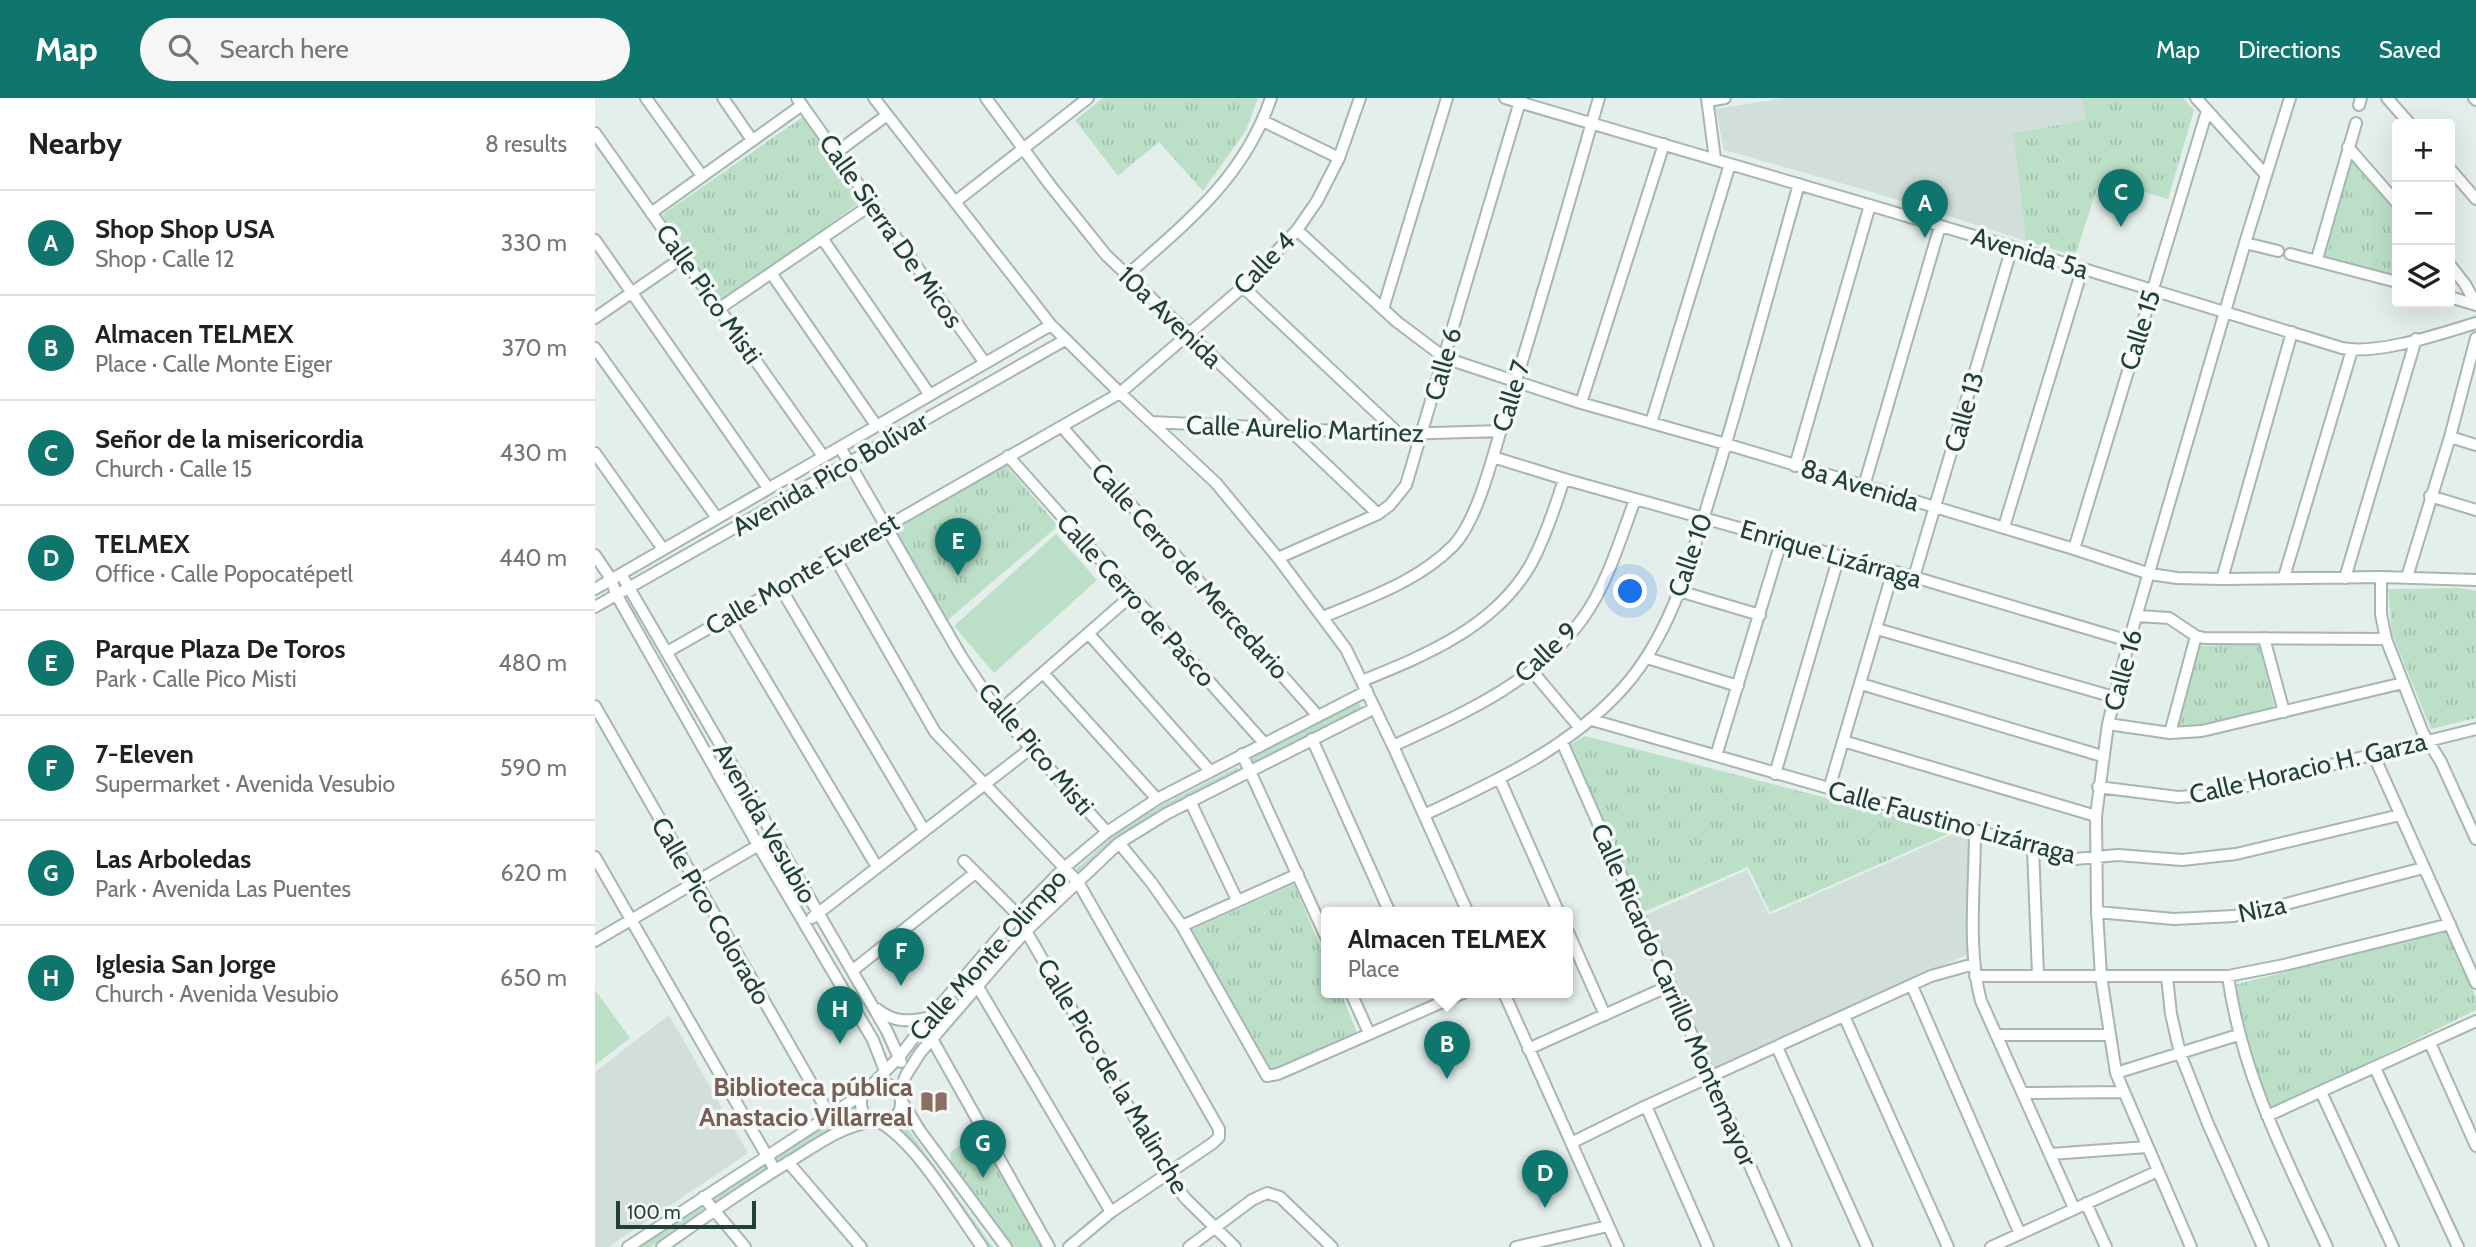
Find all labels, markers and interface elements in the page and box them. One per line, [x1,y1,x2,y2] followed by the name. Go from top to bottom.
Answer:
[140,18,630,81] search box
[35,29,98,69] text: Map
[164,30,202,68] icon: search
[220,33,349,65] text: Search here
[2156,35,2200,64] text: Map
[2238,35,2341,64] text: Directions
[2379,35,2441,64] text: Saved
[2392,119,2455,308] map controls
[2392,119,2455,182] button: +
[28,125,122,162] text: Nearby
[812,128,970,334] street label: Calle Sierra De Micos
[485,130,567,158] text: 8 results
[2098,169,2144,227] pin: C
[1902,180,1948,238] pin: A
[2392,182,2455,245] button: −
[95,213,275,245] text: Shop Shop USA
[649,218,769,370] street label: Calle Pico Misti
[1968,220,2093,286] street label: Avenida 5a
[1227,225,1301,301] street label: Calle 4
[44,229,58,257] text: A
[501,229,567,257] text: 330 m
[95,245,235,273] text: Shop · Calle 12
[2392,245,2455,308] button: layers
[1111,259,1229,375] street label: 10a Avenida
[2113,286,2167,374] street label: Calle 15
[95,318,293,350] text: Almacen TELMEX
[1417,324,1469,404] street label: Calle 6
[44,334,58,362] text: B
[502,334,567,362] text: 370 m
[95,350,332,378] text: Place · Calle Monte Eiger
[1485,356,1537,436] street label: Calle 7
[1937,368,1991,456] street label: Calle 13
[726,405,934,543] street label: Avenida Pico Bolívar
[1185,409,1425,449] street label: Calle Aurelio Martínez
[95,423,364,455] text: Señor de la misericordia
[44,439,58,467] text: C
[500,439,567,467] text: 430 m
[1797,452,1924,518] street label: 8a Avenida
[95,455,252,483] text: Church · Calle 15
[1084,456,1296,686] street label: Calle Cerro de Mercedario
[700,506,904,642] street label: Calle Monte Everest
[1050,507,1222,693] street label: Calle Cerro de Pasco
[1661,509,1719,601] street label: Calle 10
[1737,513,1926,595] street label: Enrique Lizárraga
[935,518,981,576] pin: E
[95,528,190,560] text: TELMEX
[43,544,59,572] text: D
[499,544,567,572] text: 440 m
[95,560,353,588] text: Office · Calle Popocatépetl
[1613,574,1647,608] your location
[1508,615,1584,689] street label: Calle 9
[2097,626,2149,714] street label: Calle 16
[95,633,345,665] text: Parque Plaza De Toros
[44,649,58,677] text: E
[498,649,567,677] text: 480 m
[95,665,297,693] text: Park · Calle Pico Misti
[971,676,1101,822] street label: Calle Pico Misti
[2186,725,2430,811] street label: Calle Horacio H. Garza
[706,737,824,909] street label: Avenida Vesubio
[95,738,194,770] text: 7-Eleven
[45,754,57,782] text: F
[500,754,567,782] text: 590 m
[95,770,395,798] text: Supermarket · Avenida Vesubio
[1825,774,2080,871] street label: Calle Faustino Lizárraga
[644,811,778,1011] street label: Calle Pico Colorado
[1584,819,1765,1172] street label: Calle Ricardo Carrillo Montemayor
[95,843,251,875] text: Las Arboledas
[43,859,59,887] text: G
[500,859,567,887] text: 620 m
[902,862,1074,1048] street label: Calle Monte Olimpo
[95,875,351,903] text: Park · Avenida Las Puentes
[2235,888,2289,930] street label: Niza
[1321,907,1573,998] popup
[1348,923,1546,955] text: Almacen TELMEX
[878,928,924,986] pin: F
[95,948,276,980] text: Iglesia San Jorge
[1030,953,1196,1199] street label: Calle Pico de la Malinche
[1348,955,1399,983] text: Place
[43,964,59,992] text: H
[500,964,567,992] text: 650 m
[95,980,339,1008] text: Church · Avenida Vesubio
[817,986,863,1044] pin: H
[1424,1021,1470,1079] pin: B
[699,1071,913,1133] place label: Biblioteca pública Anastacio Villarreal
[919,1087,949,1117] library icon: Biblioteca pública Anastacio Villarreal
[960,1120,1006,1178] pin: G
[1522,1150,1568,1208] pin: D
[616,1198,756,1230] scale bar
[627,1201,681,1224] text: 100 m

